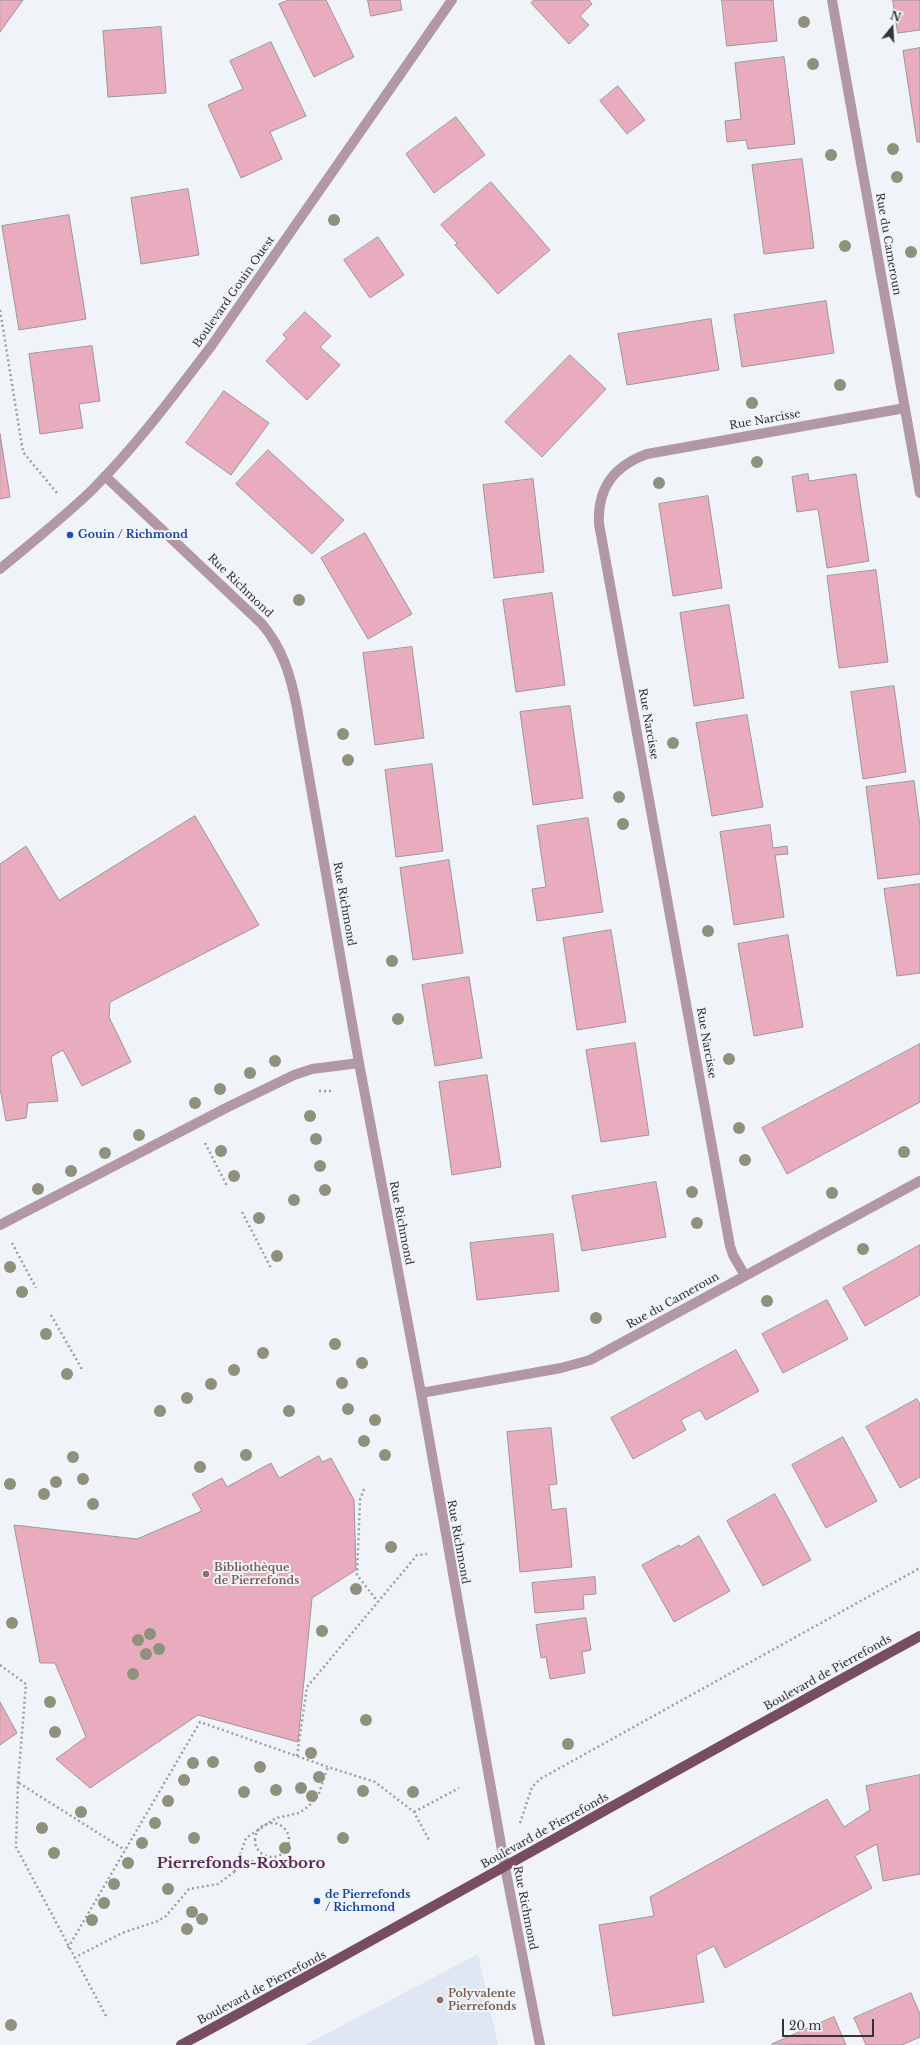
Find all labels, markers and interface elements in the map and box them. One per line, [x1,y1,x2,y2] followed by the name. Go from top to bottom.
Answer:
[872,8,912,48] north arrow
[889,8,903,25] text: N
[872,192,904,296] street label: Rue du Cameroun
[190,234,278,350] street label: Boulevard Gouin Ouest
[728,407,802,433] street label: Rue Narcisse
[78,528,188,542] place label: Gouin / Richmond
[65,530,75,540] marker: Gouin / Richmond
[205,552,275,620] street label: Rue Richmond
[635,687,661,761] street label: Rue Narcisse
[330,861,358,947] street label: Rue Richmond
[693,1006,719,1080] street label: Rue Narcisse
[386,1180,416,1266] street label: Rue Richmond
[624,1270,722,1332] street label: Rue du Cameroun
[444,1499,472,1585] street label: Rue Richmond
[214,1561,299,1587] place label: Bibliothèque de Pierrefonds
[201,1569,211,1579] marker: Bibliothèque de Pierrefonds
[762,1632,894,1714] street label: Boulevard de Pierrefonds
[479,1790,611,1872] street label: Boulevard de Pierrefonds
[157,1855,325,1873] district label: Pierrefonds-Roxboro
[510,1865,540,1951] street label: Rue Richmond
[325,1888,410,1914] place label: de Pierrefonds / Richmond
[312,1896,322,1906] marker: de Pierrefonds / Richmond
[195,1948,329,2028] street label: Boulevard de Pierrefonds
[448,1987,516,2013] place label: Polyvalente Pierrefonds
[435,1995,445,2005] marker: Polyvalente Pierrefonds
[784,2011,876,2037] scale bar
[789,2018,821,2033] text: 20 m

